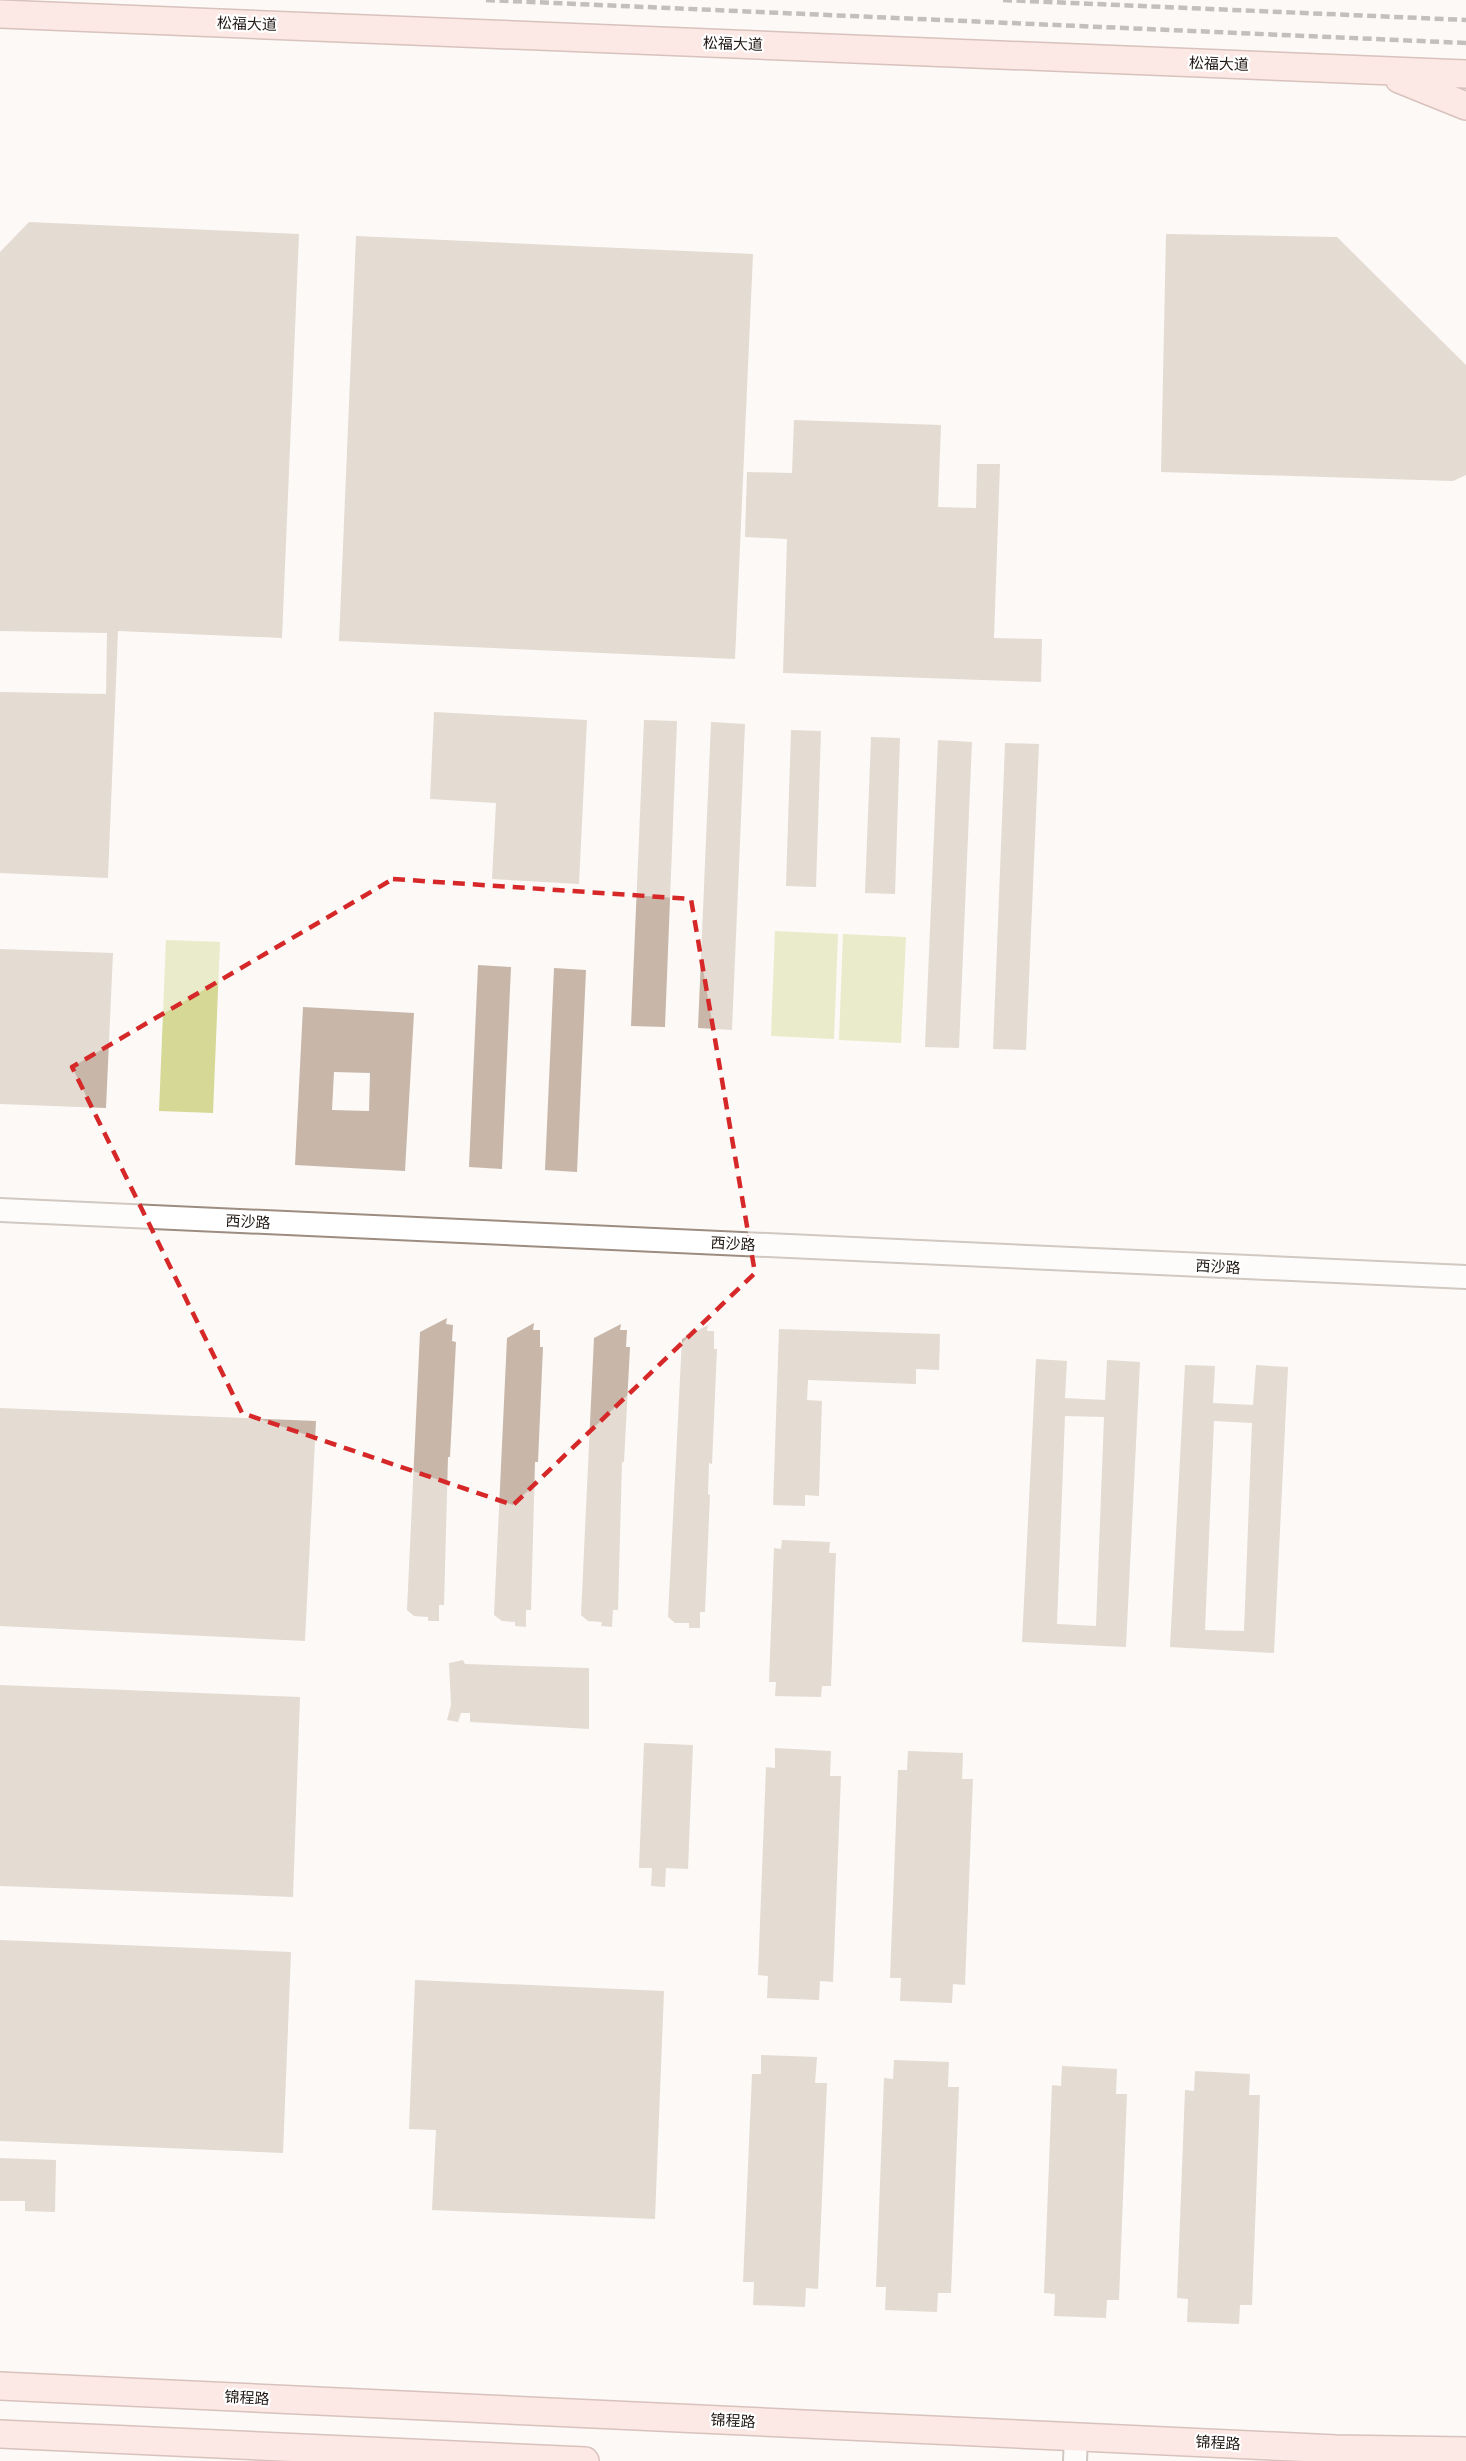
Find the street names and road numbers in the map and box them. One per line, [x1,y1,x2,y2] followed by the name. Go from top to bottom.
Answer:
[217,14,277,34] street label: 松福大道
[703,34,763,54] street label: 松福大道
[1189,54,1249,74] street label: 松福大道
[225,1212,271,1232] street label: 西沙路
[710,1234,756,1254] street label: 西沙路
[1195,1257,1241,1277] street label: 西沙路
[224,2388,270,2408] street label: 锦程路
[710,2411,756,2431] street label: 锦程路
[1195,2433,1241,2453] street label: 锦程路

